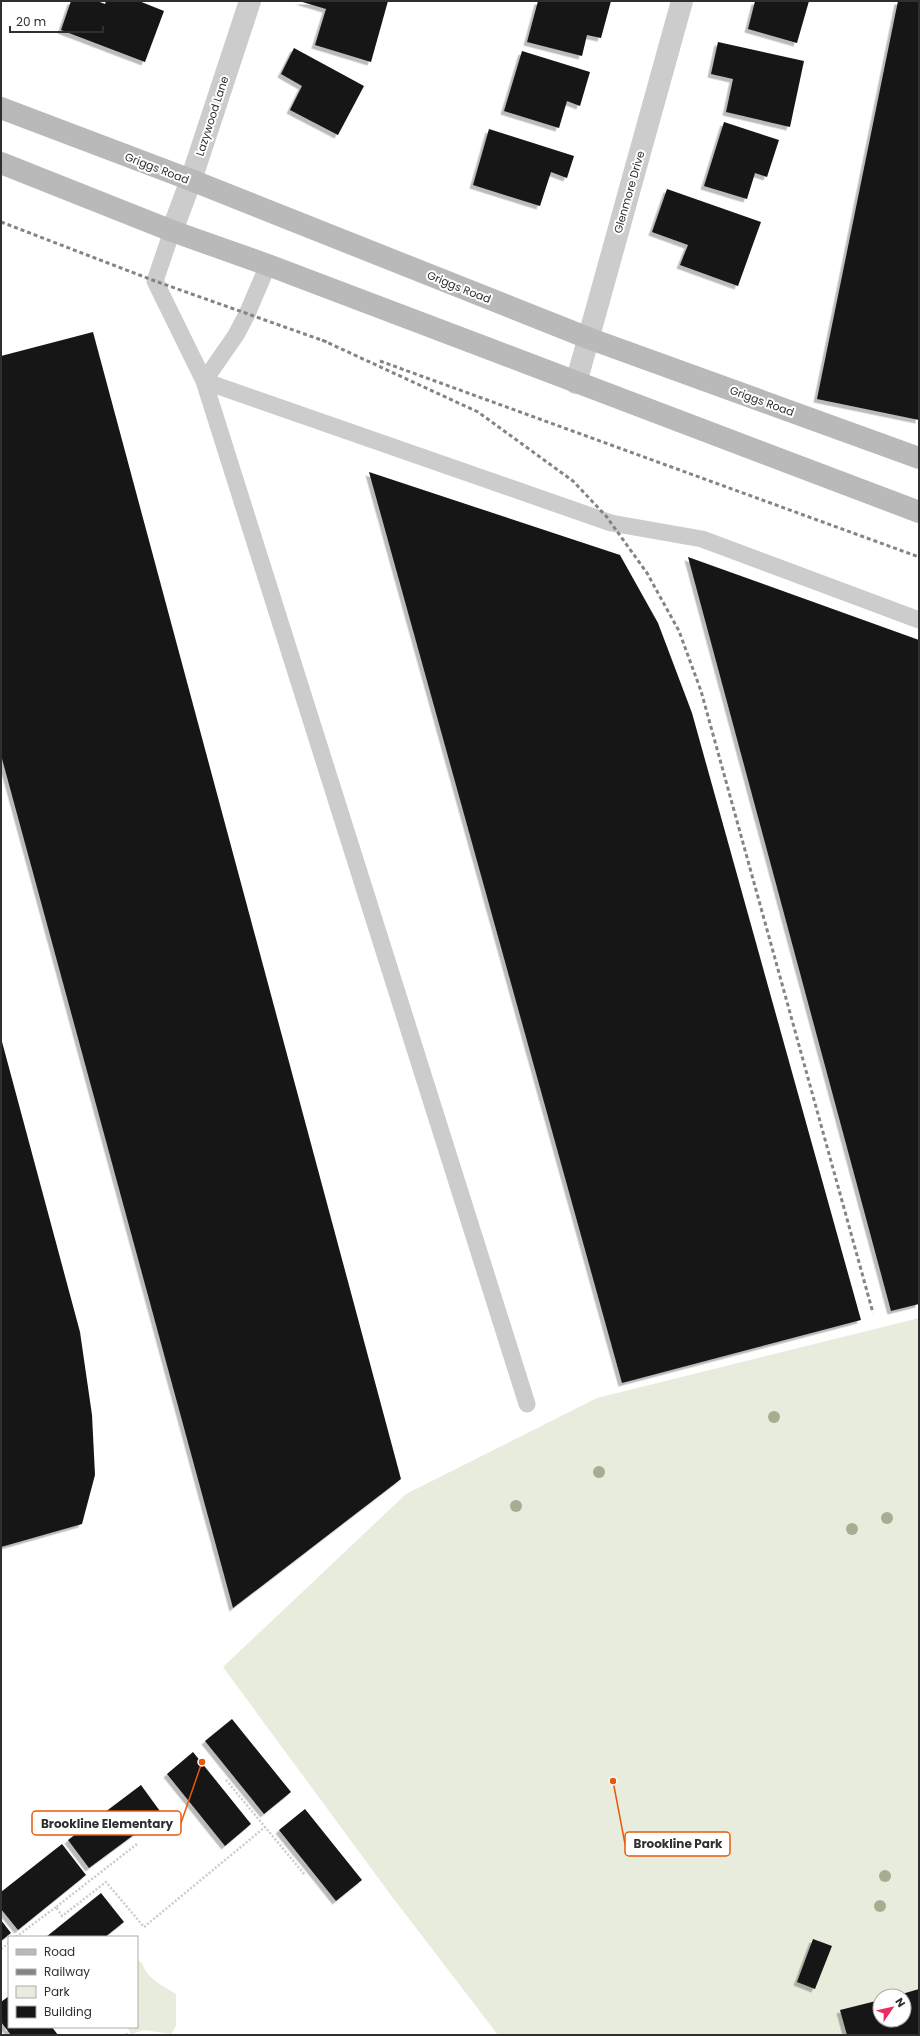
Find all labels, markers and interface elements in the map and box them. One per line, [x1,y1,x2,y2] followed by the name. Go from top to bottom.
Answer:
[10,8,103,34] scale bar
[16,13,46,30] text: 20 m
[192,74,232,158] street label: Lazywood Lane
[123,148,191,188] street label: Griggs Road
[610,149,648,235] street label: Glenmore Drive
[425,267,493,307] street label: Griggs Road
[728,382,796,420] street label: Griggs Road
[32,1811,181,1835] callout: Brookline Elementary
[41,1815,174,1832] text: Brookline Elementary
[625,1832,730,1856] callout: Brookline Park
[633,1835,723,1852] text: Brookline Park
[8,1936,138,2028] legend
[44,1943,75,1960] text: Road
[44,1963,90,1980] text: Railway
[44,1983,71,2000] text: Park
[872,1988,912,2028] north arrow
[891,1995,909,2010] text: N
[44,2003,92,2020] text: Building

